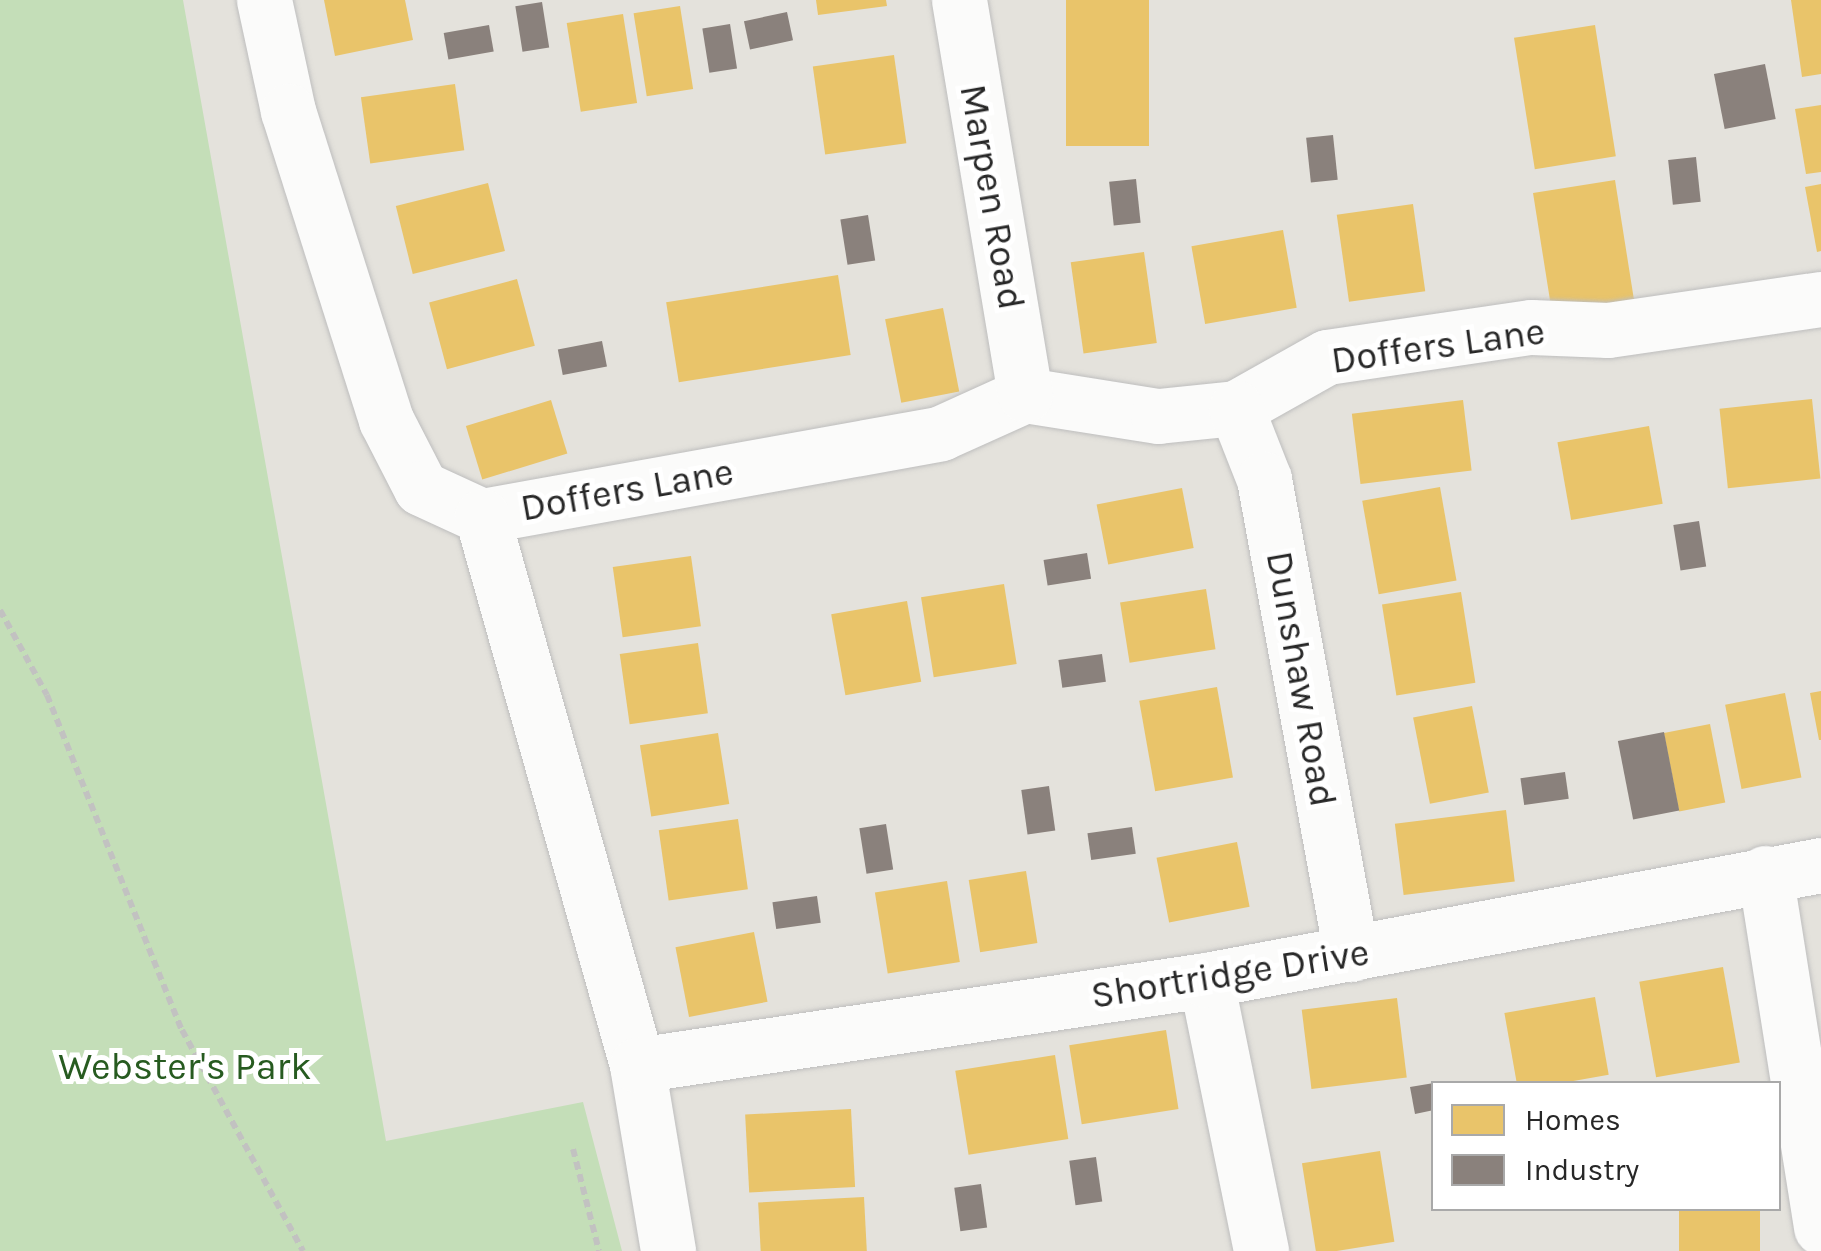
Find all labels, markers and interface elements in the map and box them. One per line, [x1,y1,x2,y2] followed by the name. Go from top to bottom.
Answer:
[950,81,1034,313] street label: Marpen Road
[1328,308,1548,384] street label: Doffers Lane
[517,449,737,531] street label: Doffers Lane
[1256,548,1346,810] street label: Dunshaw Road
[1088,930,1372,1018] street label: Shortridge Drive
[58,1044,312,1090] park label: Webster's Park
[1431,1081,1781,1211] legend
[1525,1102,1621,1138] text: Homes
[1525,1152,1639,1188] text: Industry

